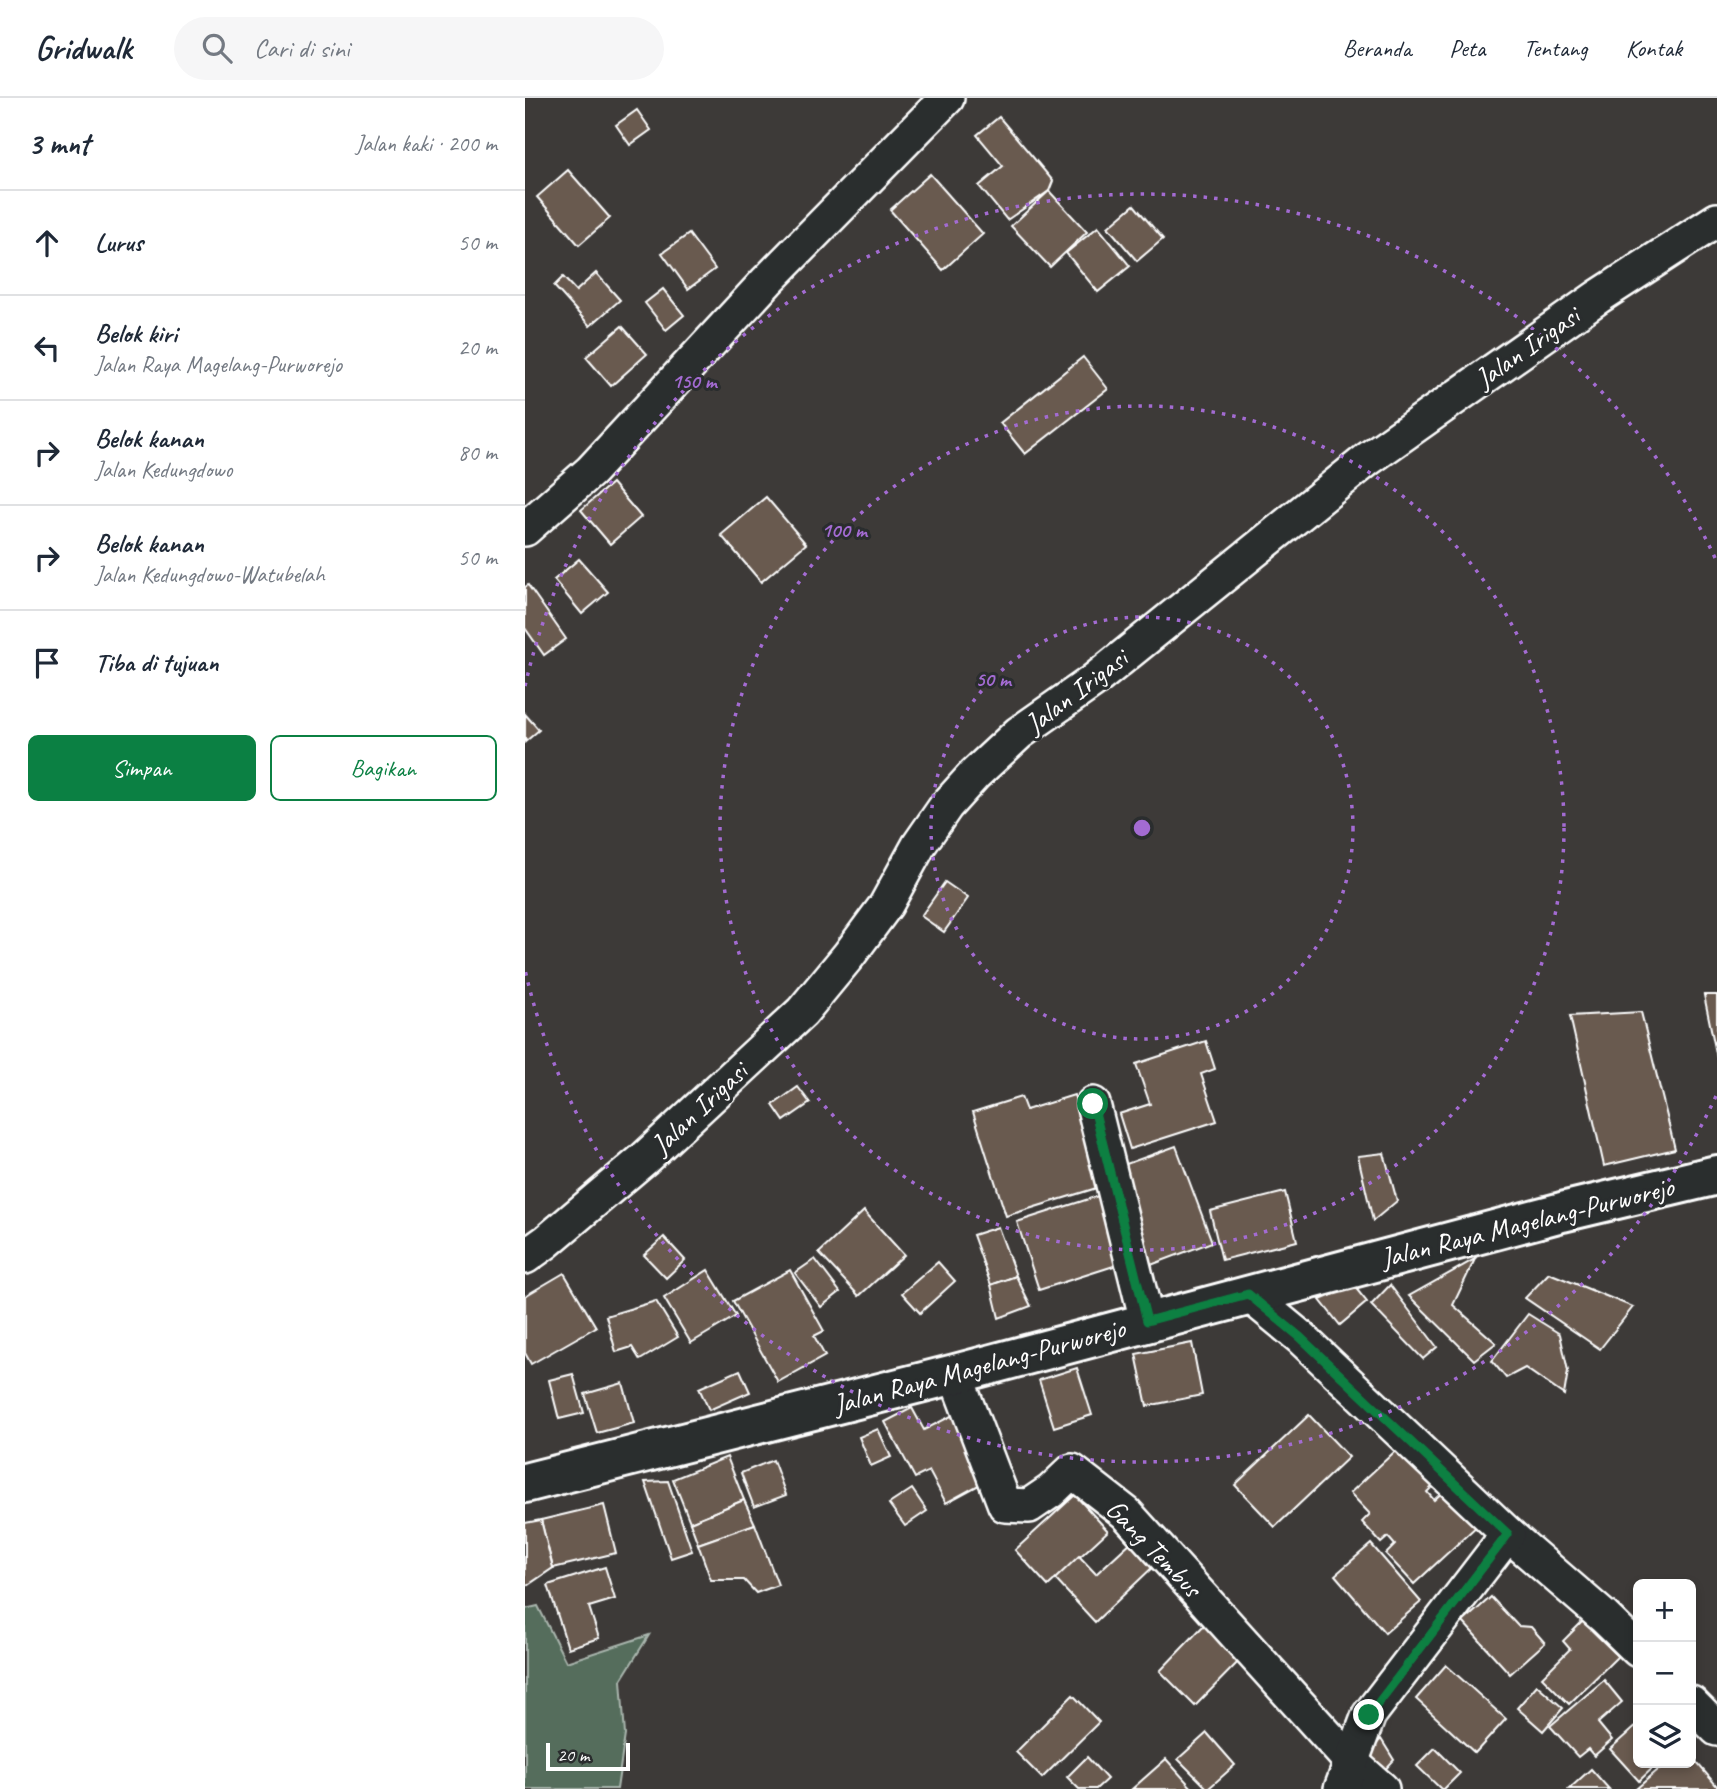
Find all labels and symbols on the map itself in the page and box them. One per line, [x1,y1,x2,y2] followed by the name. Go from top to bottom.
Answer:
[1466,296,1589,397] street label: Jalan Irigasi
[671,368,719,394] text: 150 m
[821,517,869,543] text: 100 m
[1016,639,1137,742] street label: Jalan Irigasi
[975,666,1013,692] text: 50 m
[1130,816,1154,840] centre of rings
[642,1052,757,1163] street label: Jalan Irigasi
[1077,1088,1108,1119] route start
[1375,1168,1679,1276] street label: Jalan Raya Magelang-Purworejo
[827,1310,1131,1422] street label: Jalan Raya Magelang-Purworejo
[1099,1492,1211,1606] street label: Gang Tembus
[1353,1699,1384,1730] route end
[546,1740,630,1772] scale bar

